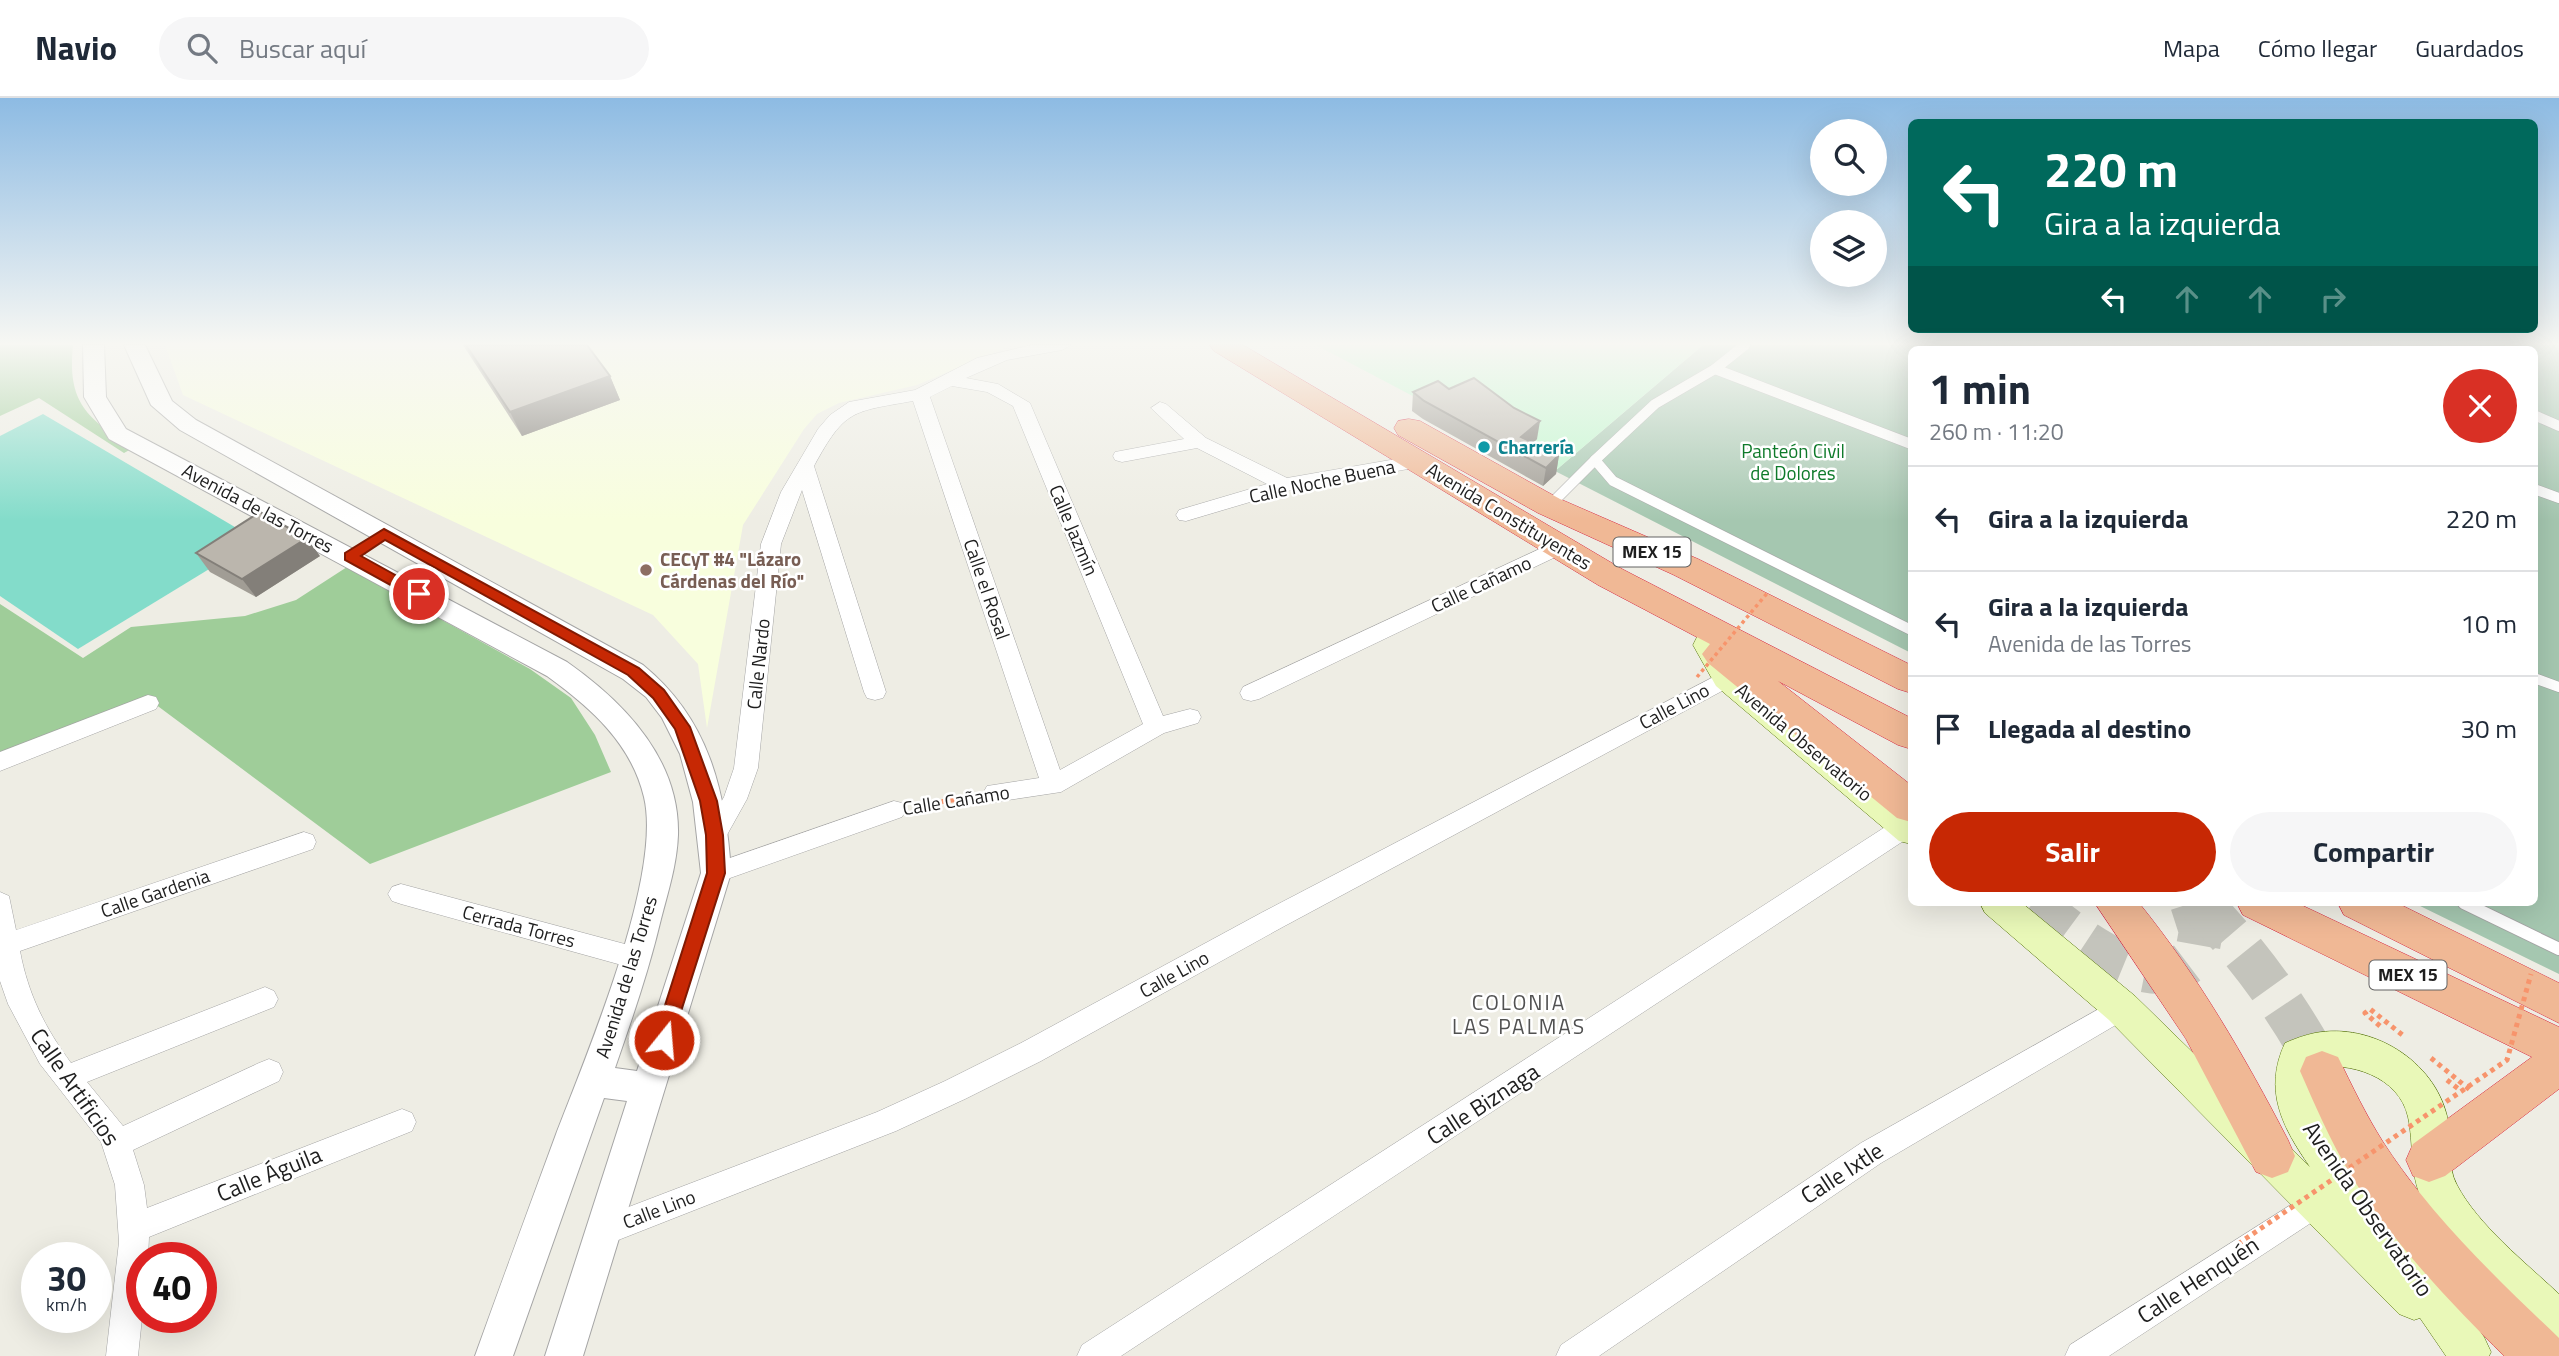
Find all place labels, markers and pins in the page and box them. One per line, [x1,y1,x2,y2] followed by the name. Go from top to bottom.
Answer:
[1498,432,1574,461] place label: Charrería
[1476,439,1492,455] marker: Charrería
[660,544,804,595] place label: CECyT #4 "Lázaro Cárdenas del Río"
[638,562,654,578] marker: CECyT #4 "Lázaro Cárdenas del Río"
[389,564,449,624] pin

